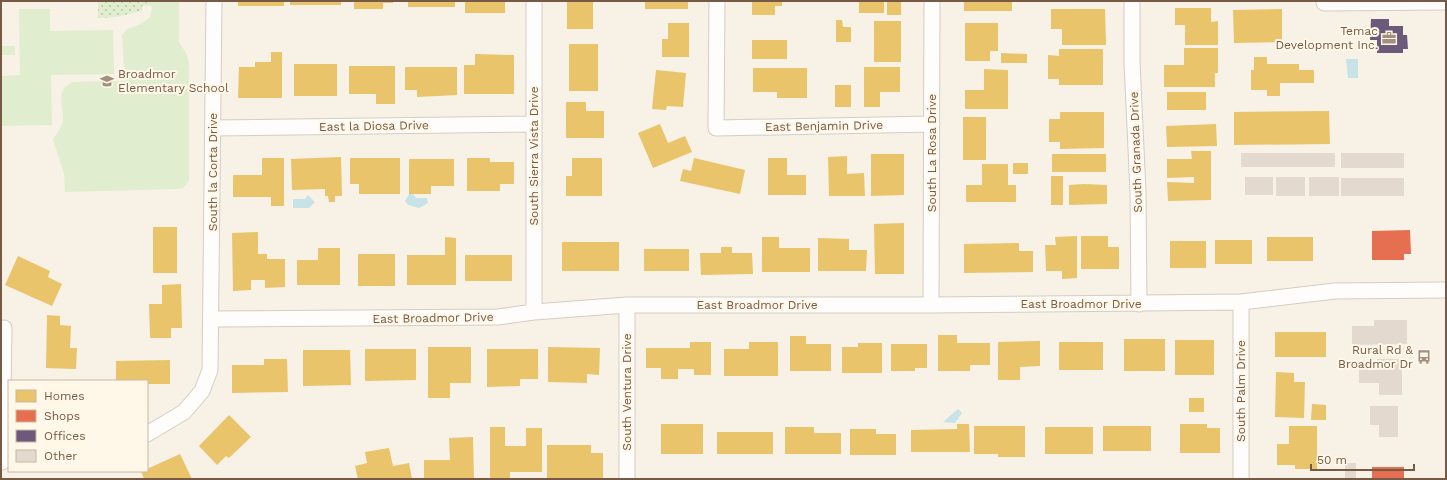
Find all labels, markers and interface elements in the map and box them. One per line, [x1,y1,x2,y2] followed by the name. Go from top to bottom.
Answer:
[1275,24,1378,52] place label: Temac Development Inc.
[1381,30,1397,46] office icon: Temac Development Inc.
[118,67,229,95] place label: Broadmor Elementary School
[99,73,115,89] school or university icon: Broadmor Elementary School
[527,86,541,226] street label: South Sierra Vista Drive
[1127,91,1145,213] street label: South Granada Drive
[925,94,939,212] street label: South La Rosa Drive
[206,113,220,231] street label: South la Corta Drive
[319,118,429,134] street label: East la Diosa Drive
[765,118,883,134] street label: East Benjamin Drive
[1020,297,1142,311] street label: East Broadmor Drive
[696,298,818,312] street label: East Broadmor Drive
[372,310,494,326] street label: East Broadmor Drive
[620,333,634,451] street label: South Ventura Drive
[1234,340,1248,442] street label: South Palm Drive
[1338,343,1414,371] place label: Rural Rd & Broadmor Dr
[1416,349,1432,365] bus stop icon: Rural Rd & Broadmor Dr
[8,380,148,472] legend
[44,389,85,403] text: Homes
[44,409,80,423] text: Shops
[44,429,86,443] text: Offices
[1311,446,1414,472] scale bar
[44,449,77,463] text: Other
[1317,453,1347,467] text: 50 m

